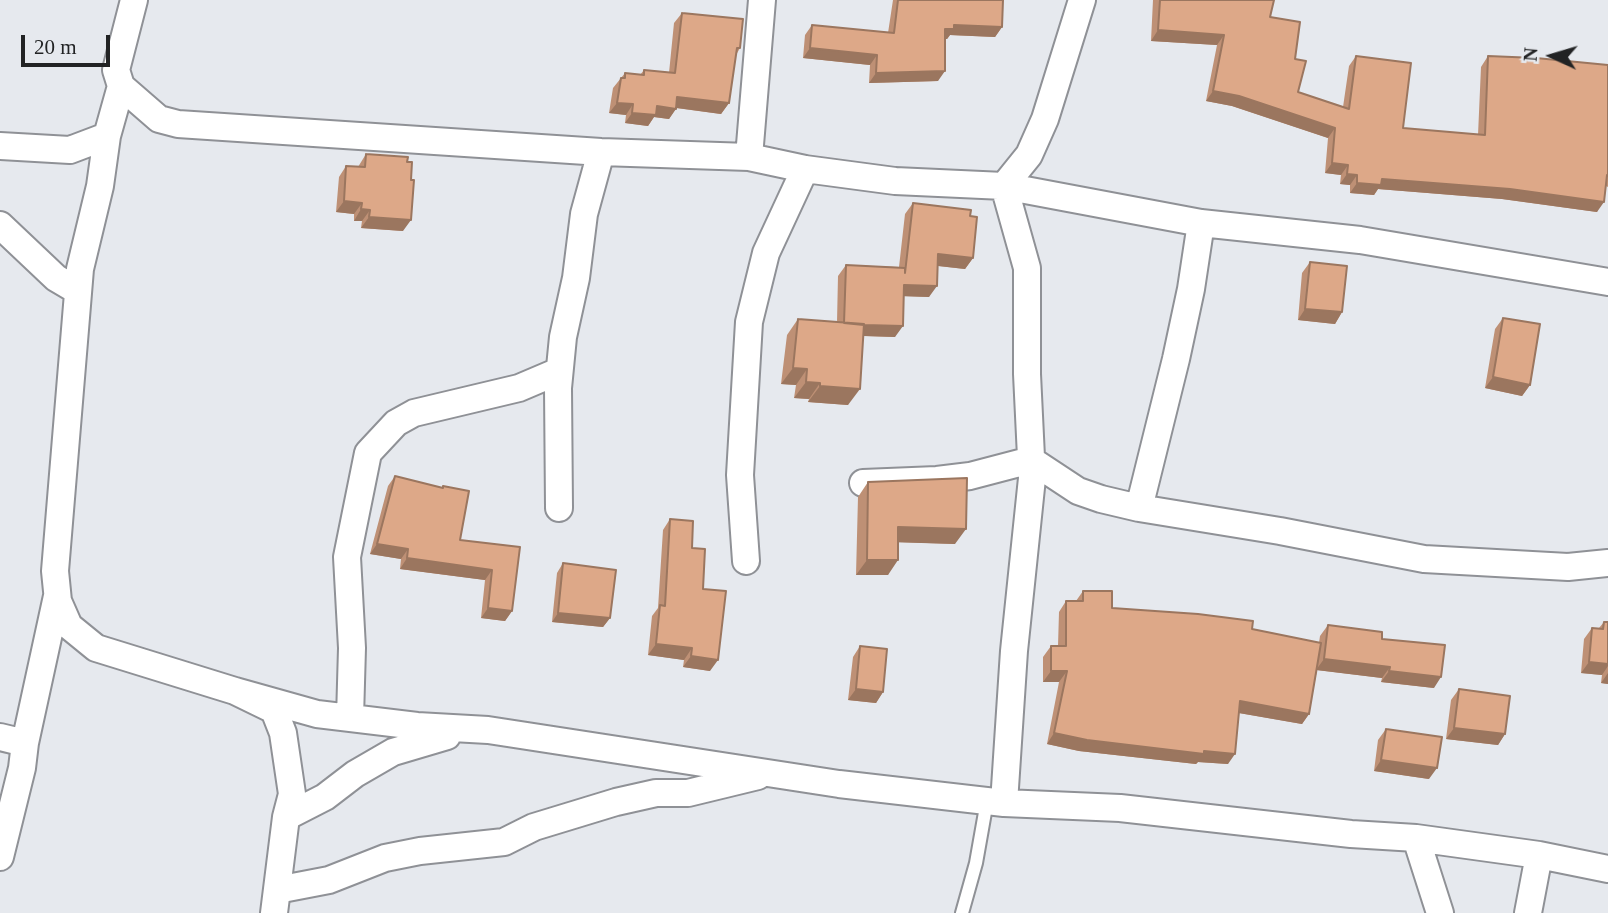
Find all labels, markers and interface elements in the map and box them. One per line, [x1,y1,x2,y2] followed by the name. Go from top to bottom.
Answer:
[24,21,114,65] scale bar
[1517,21,1587,91] north arrow
[34,35,77,59] text: 20 m
[1520,47,1542,62] text: N

